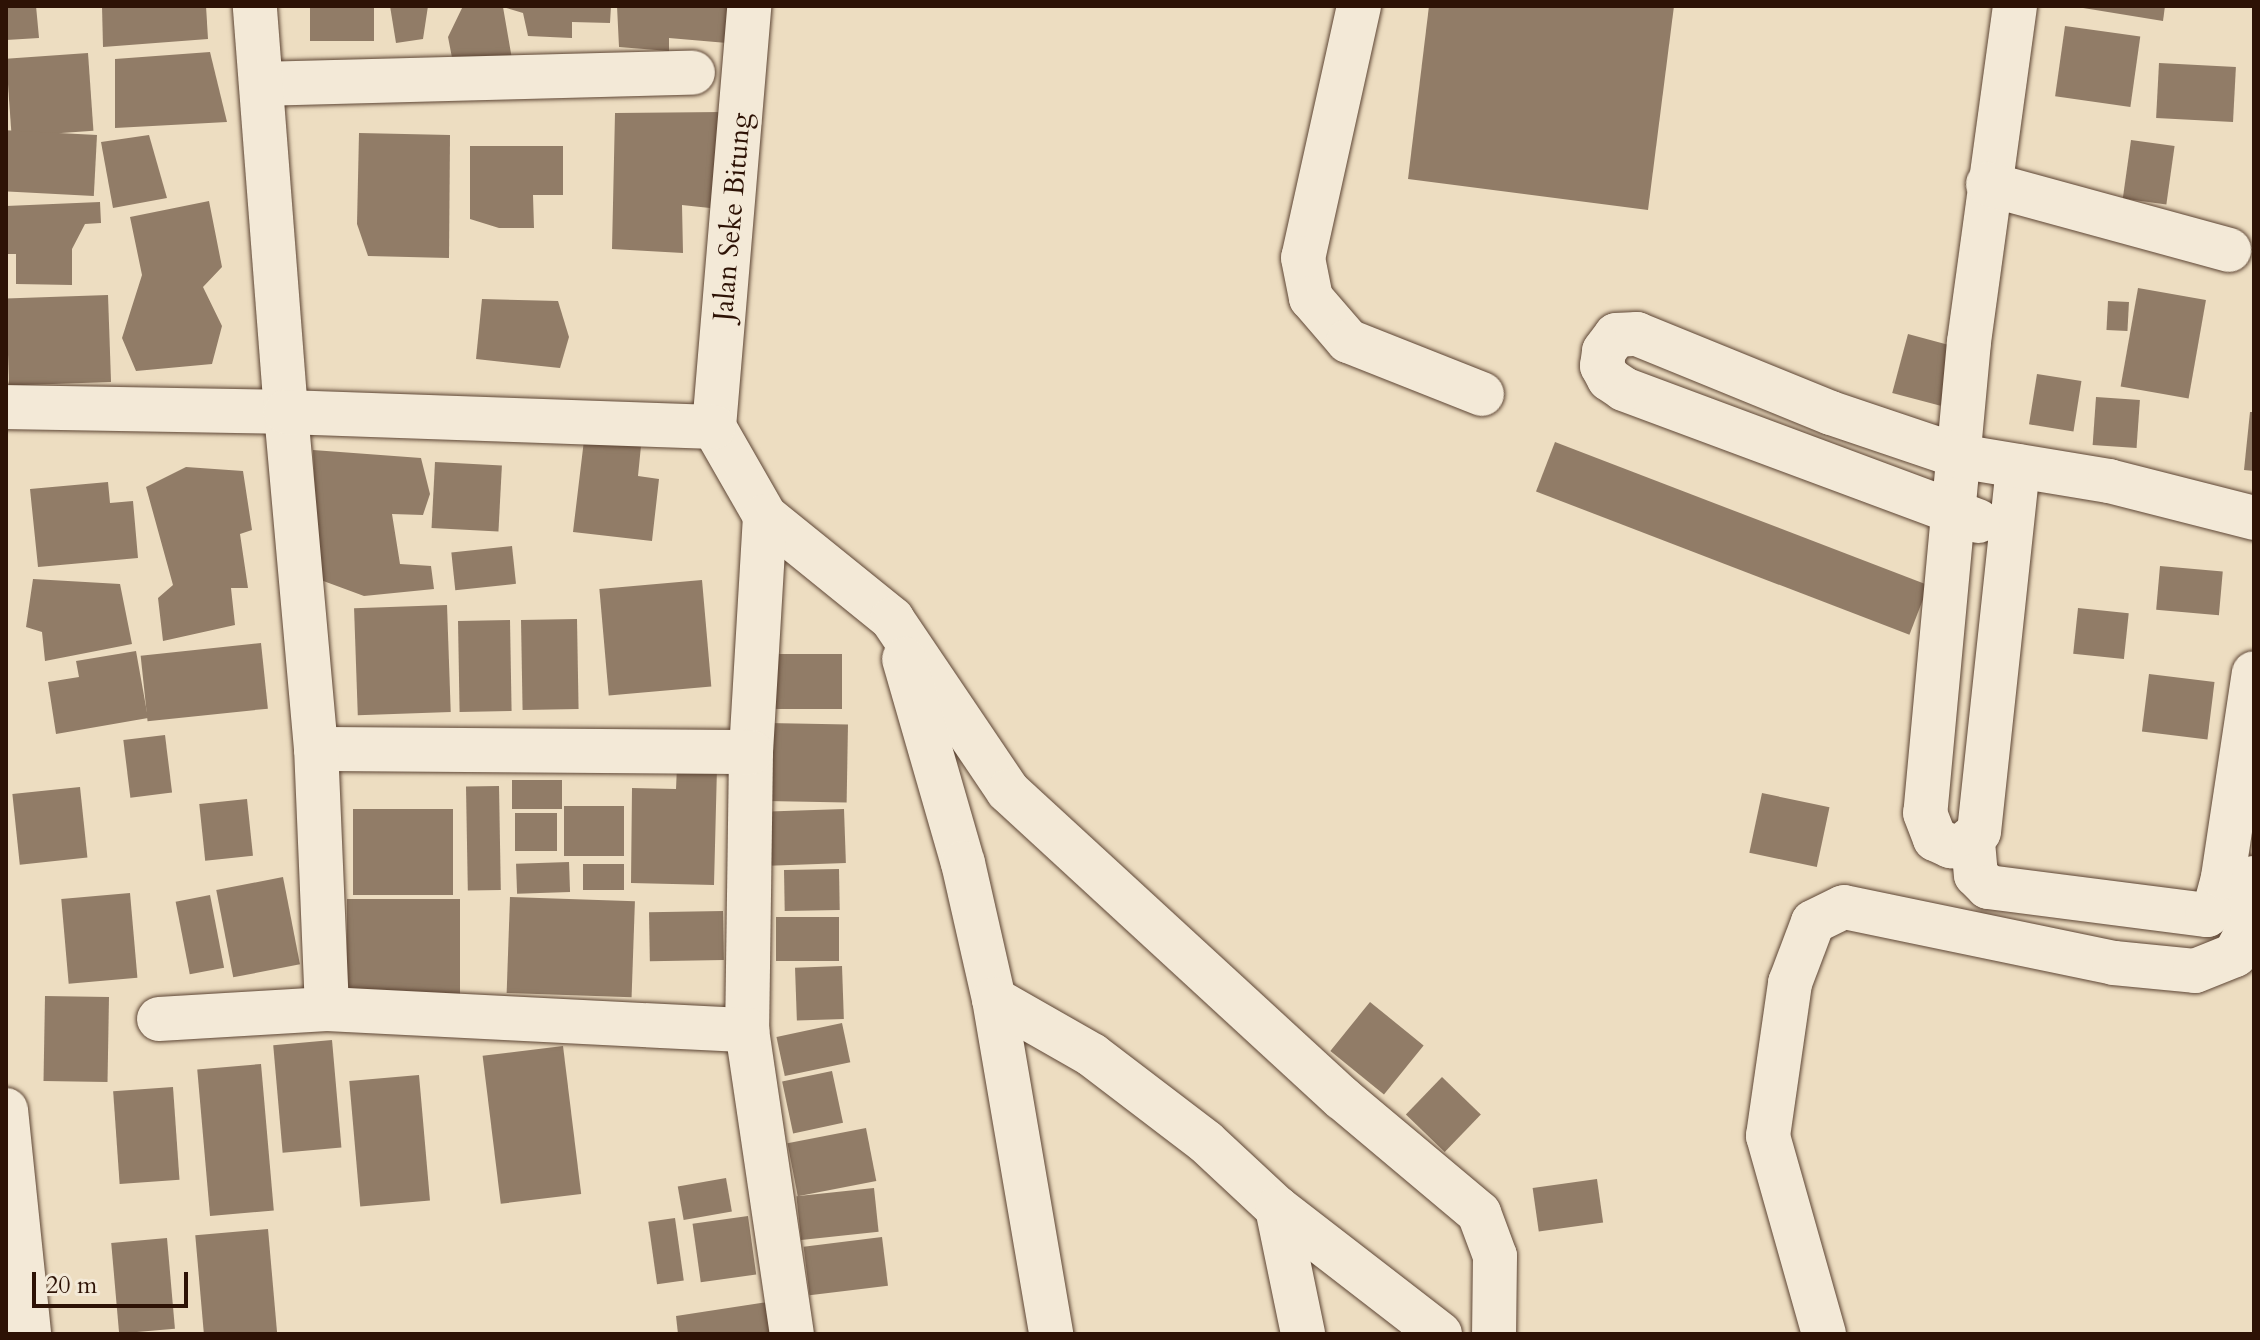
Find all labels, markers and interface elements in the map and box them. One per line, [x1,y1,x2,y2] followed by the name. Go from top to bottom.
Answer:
[706,111,758,323] street label: Jalan Seke Bitung
[36,1256,192,1306] scale bar
[46,1269,97,1302] text: 20 m

